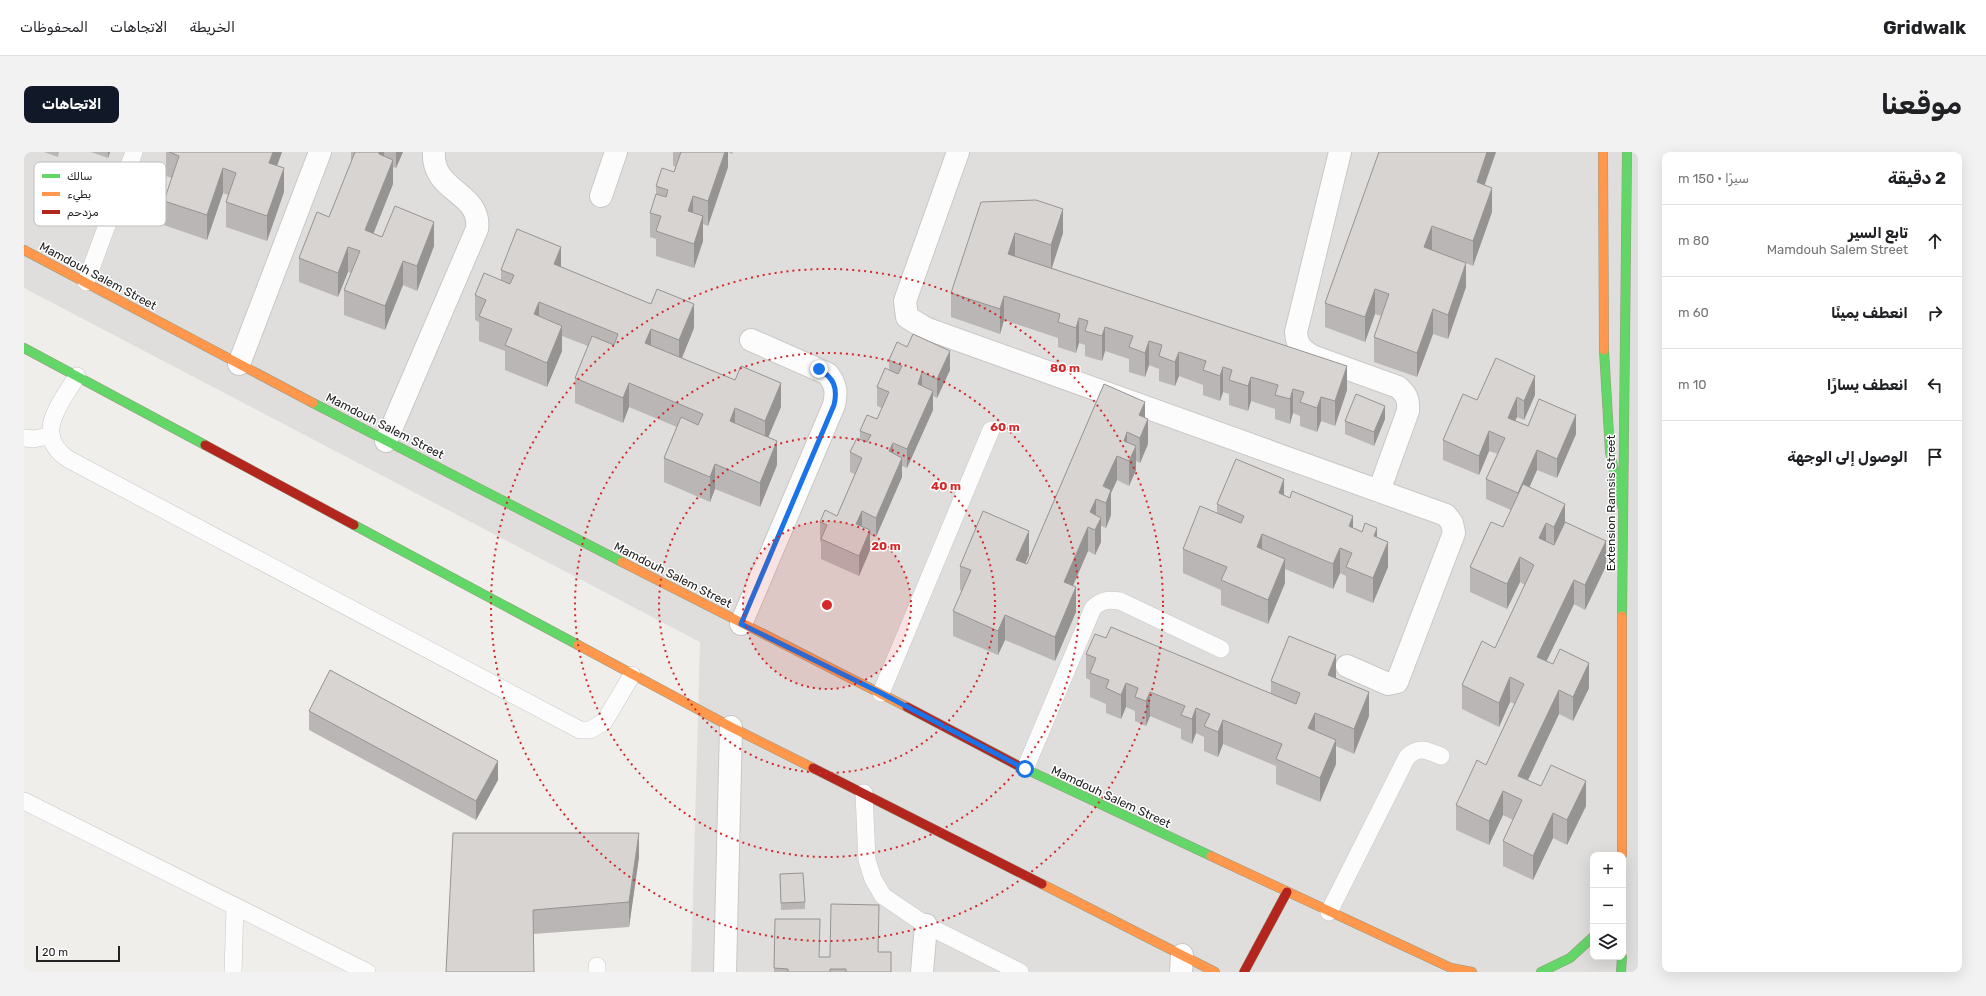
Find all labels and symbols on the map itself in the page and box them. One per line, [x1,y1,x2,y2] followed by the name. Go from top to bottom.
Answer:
[34,162,166,226] legend
[67,170,92,183] text: سالك
[67,188,91,203] text: بطيء
[67,206,99,220] text: مزدحم
[37,239,159,313] street label: Mamdouh Salem Street
[810,360,828,378] route end
[1050,361,1080,375] text: 80 m
[324,390,447,462] street label: Mamdouh Salem Street
[990,420,1020,434] text: 60 m
[1604,434,1618,571] street label: Extension Ramsis Street
[931,479,961,493] text: 40 m
[612,539,735,611] street label: Mamdouh Salem Street
[871,539,901,553] text: 20 m
[820,598,834,612] centre of rings
[1016,760,1034,778] route start
[1049,763,1173,831] street label: Mamdouh Salem Street
[36,944,120,963] scale bar

